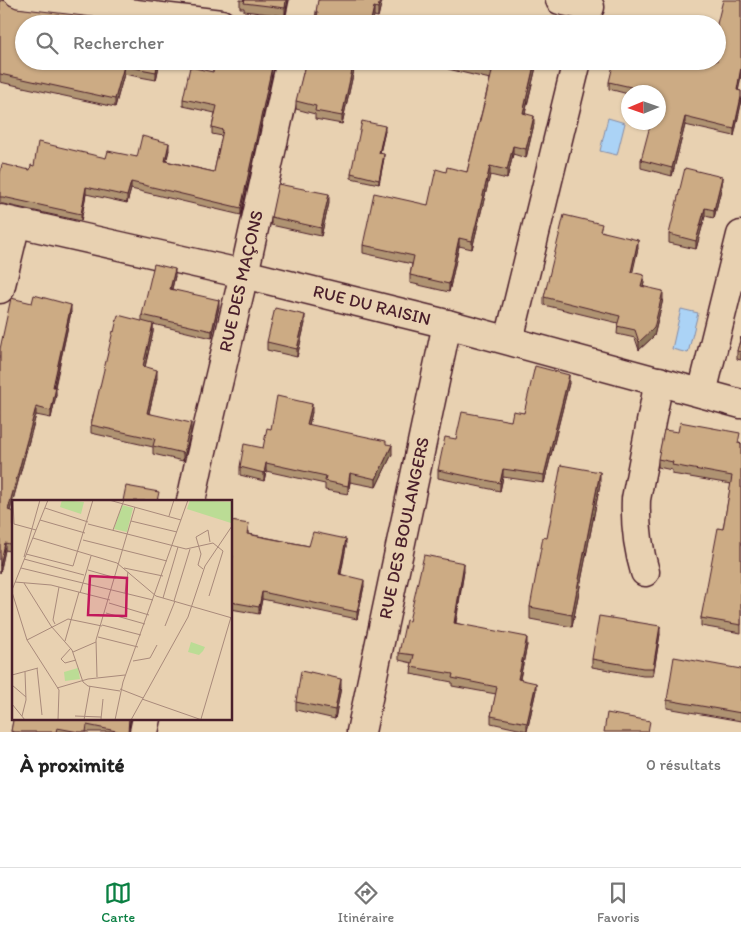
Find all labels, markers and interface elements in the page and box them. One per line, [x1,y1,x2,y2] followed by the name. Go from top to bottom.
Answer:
[15,15,726,70] search box
[33,29,61,57] icon: search
[73,31,164,54] text: Rechercher
[621,85,666,130] north arrow
[214,208,268,354] street label: RUE DES MAÇONS
[311,280,433,330] street label: RUE DU RAISIN
[374,435,434,621] street label: RUE DES BOULANGERS
[12,500,232,720] inset map
[20,752,125,777] text: À proximité
[646,755,721,774] text: 0 résultats
[101,879,135,926] tab: Carte
[338,879,394,926] tab: Itinéraire
[597,879,640,926] tab: Favoris

